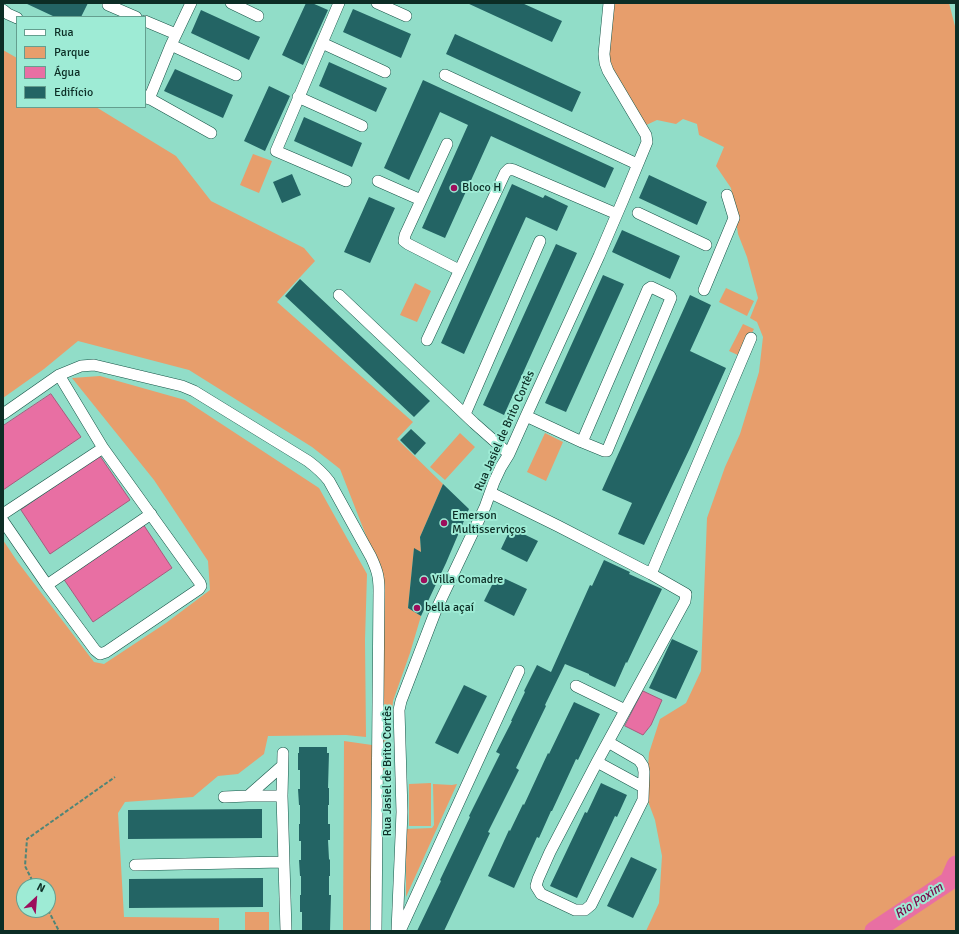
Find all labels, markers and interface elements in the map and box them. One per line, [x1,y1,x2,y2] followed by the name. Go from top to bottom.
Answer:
[16,16,146,108] legend
[54,25,74,40] text: Rua
[54,45,90,60] text: Parque
[54,65,80,80] text: Água
[54,85,93,100] text: Edifício
[462,181,501,195] place label: Bloco H
[449,183,459,193] marker: Bloco H
[472,369,538,493] street label: Rua Jasiel de Brito Cortês
[452,509,526,537] place label: Emerson Multisserviços
[439,518,449,528] marker: Emerson Multisserviços
[432,573,503,587] place label: Villa Comadre
[419,575,429,585] marker: Villa Comadre
[425,601,474,615] place label: bella açaí
[412,603,422,613] marker: bella açaí
[381,706,395,836] street label: Rua Jasiel de Brito Cortês
[16,878,56,918] north arrow
[35,880,47,895] text: N
[892,880,946,922] water label: Rio Poxim

